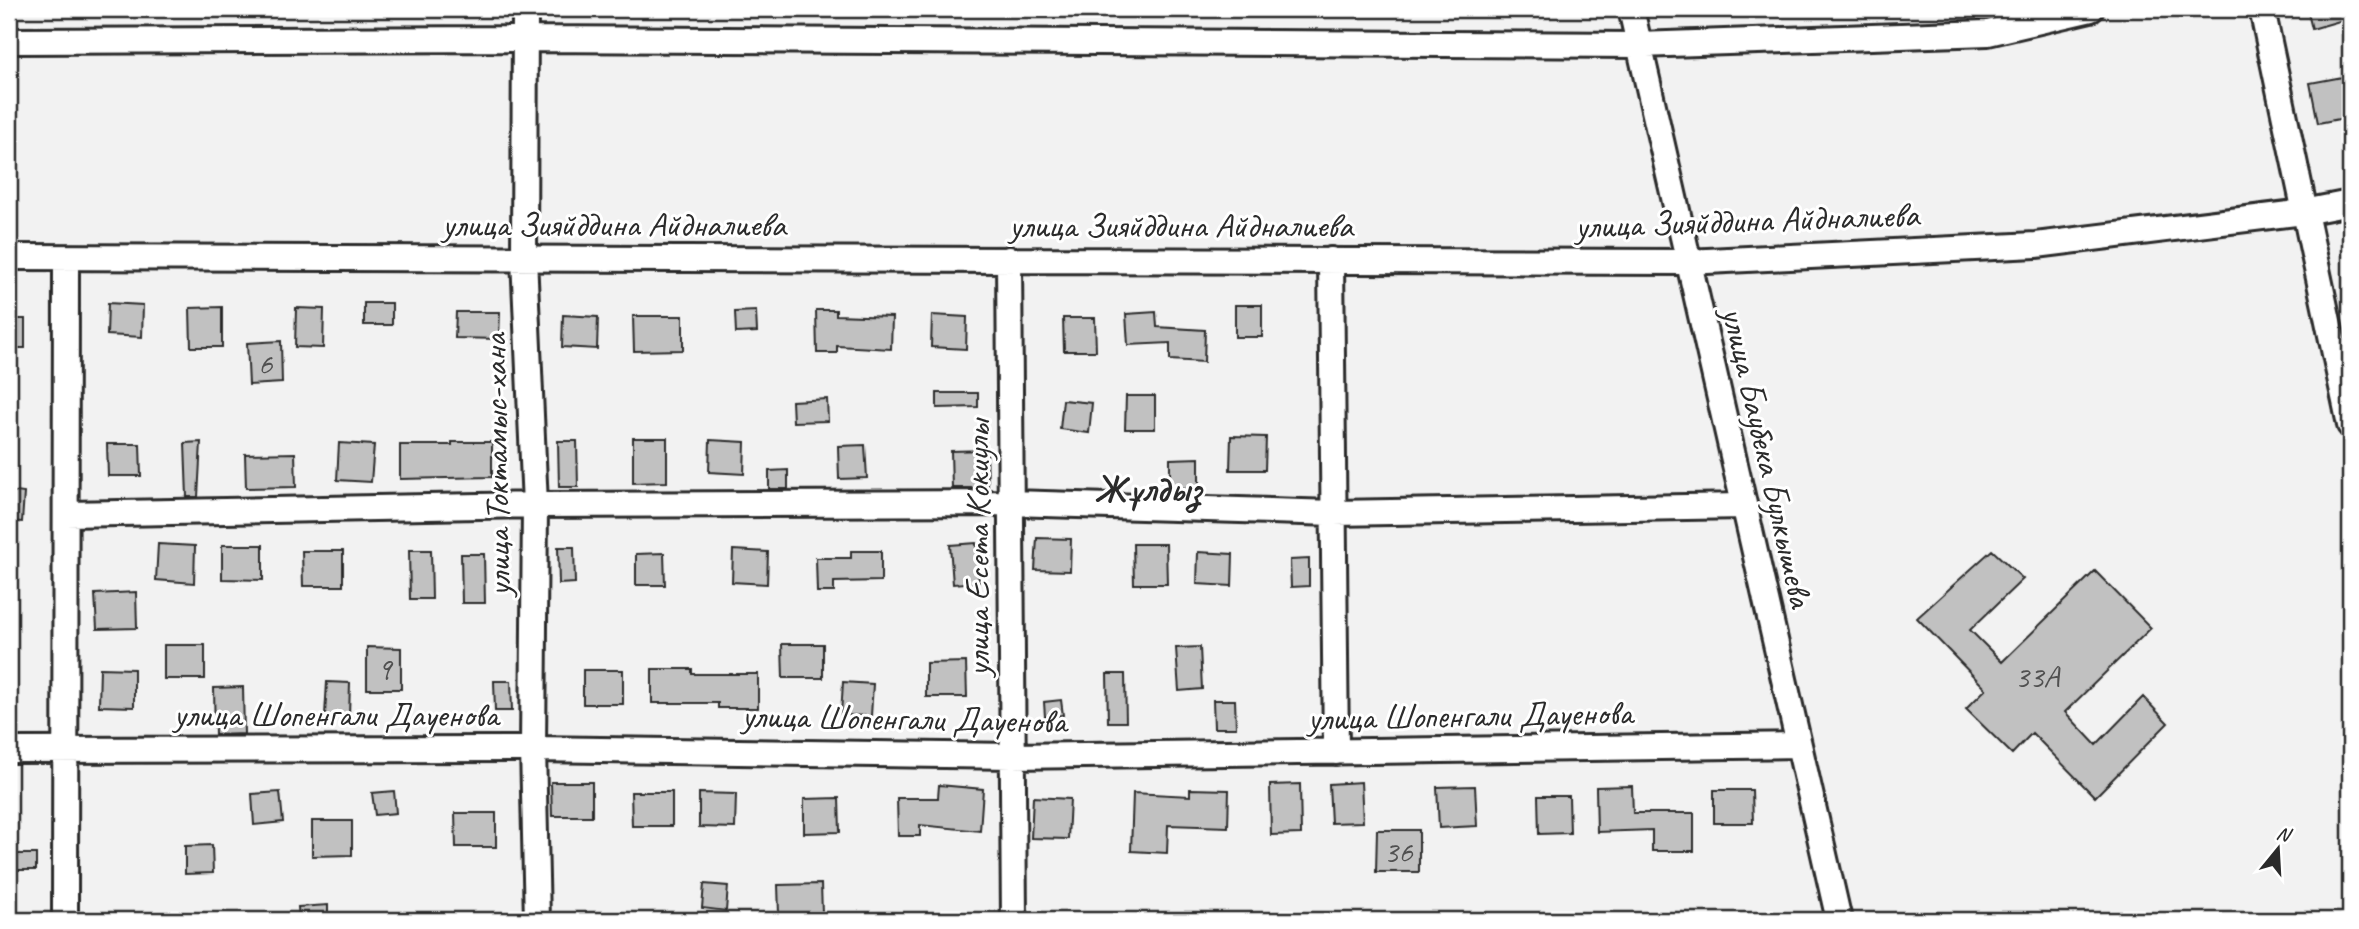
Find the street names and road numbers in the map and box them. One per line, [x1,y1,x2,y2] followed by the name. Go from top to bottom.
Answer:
[1572,192,1922,249] street label: улица Зияйддина Айдналиева
[440,202,789,247] street label: улица Зияйддина Айдналиева
[1007,203,1356,248] street label: улица Зияйддина Айдналиева
[1711,301,1824,613] street label: улица Баубека Булкышева
[472,331,521,599] street label: улица Токтамыс-хана
[955,417,1000,678] street label: улица Есета Кокиулы
[1305,690,1635,741] street label: улица Шопенгали Дауенова
[172,692,501,737] street label: улица Шопенгали Дауенова
[739,693,1069,744] street label: улица Шопенгали Дауенова

